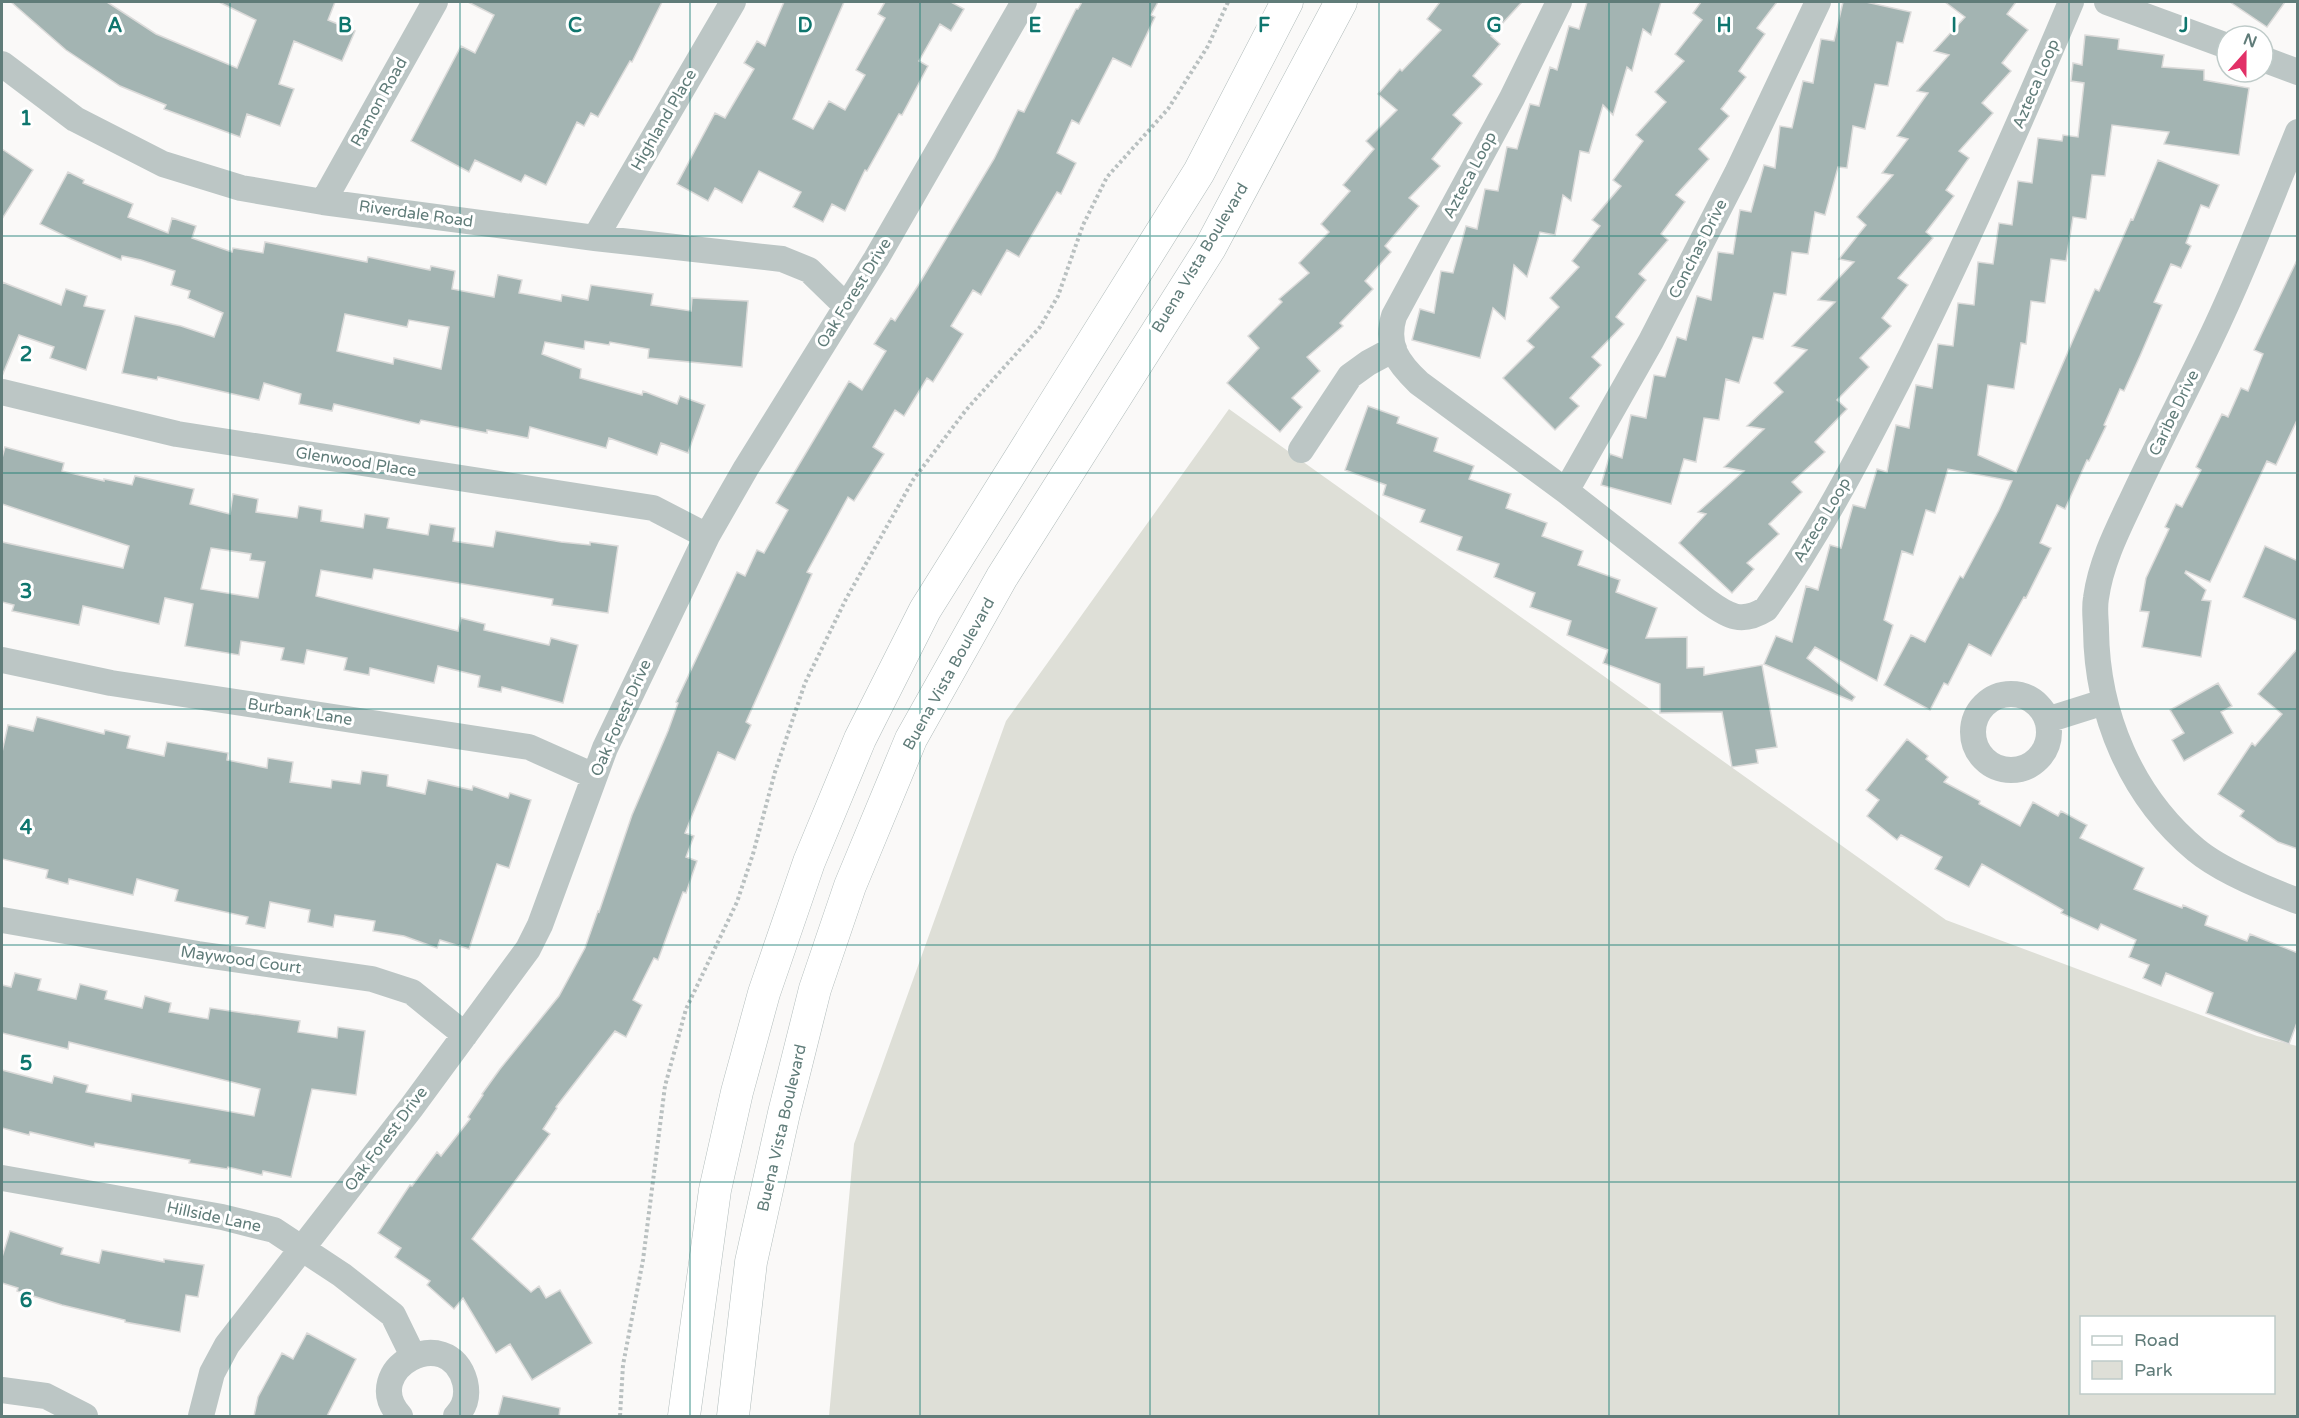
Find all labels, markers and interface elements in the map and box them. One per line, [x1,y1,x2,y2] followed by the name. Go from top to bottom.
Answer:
[108,14,123,38] text: A
[338,14,352,38] text: B
[568,14,582,38] text: C
[797,14,813,38] text: D
[1029,14,1042,38] text: E
[1258,14,1270,38] text: F
[1486,14,1502,38] text: G
[1716,14,1732,38] text: H
[1951,14,1957,38] text: I
[2178,14,2189,38] text: J
[2215,24,2275,84] north arrow
[2240,29,2260,53] text: N
[2008,36,2064,132] street label: Azteca Loop
[346,54,412,150] street label: Ramon Road
[627,66,701,174] street label: Highland Place
[20,107,32,131] text: 1
[1439,128,1501,222] street label: Azteca Loop
[1147,179,1253,337] street label: Buena Vista Boulevard
[358,196,474,232] street label: Riverdale Road
[1664,196,1732,302] street label: Conchas Drive
[812,234,896,352] street label: Oak Forest Drive
[20,343,32,367] text: 2
[2145,367,2203,459] street label: Caribe Drive
[294,443,418,481] street label: Glenwood Place
[1789,474,1855,566] street label: Azteca Loop
[20,580,32,604] text: 3
[899,594,999,754] street label: Buena Vista Boulevard
[586,656,656,780] street label: Oak Forest Drive
[246,694,354,730] street label: Burbank Lane
[20,816,33,840] text: 4
[179,942,303,978] street label: Maywood Court
[753,1042,811,1214] street label: Buena Vista Boulevard
[20,1052,32,1076] text: 5
[340,1083,432,1195] street label: Oak Forest Drive
[165,1197,263,1237] street label: Hillside Lane
[20,1289,32,1313] text: 6
[2080,1316,2275,1394] legend
[2134,1329,2179,1351] text: Road
[2134,1359,2173,1381] text: Park

